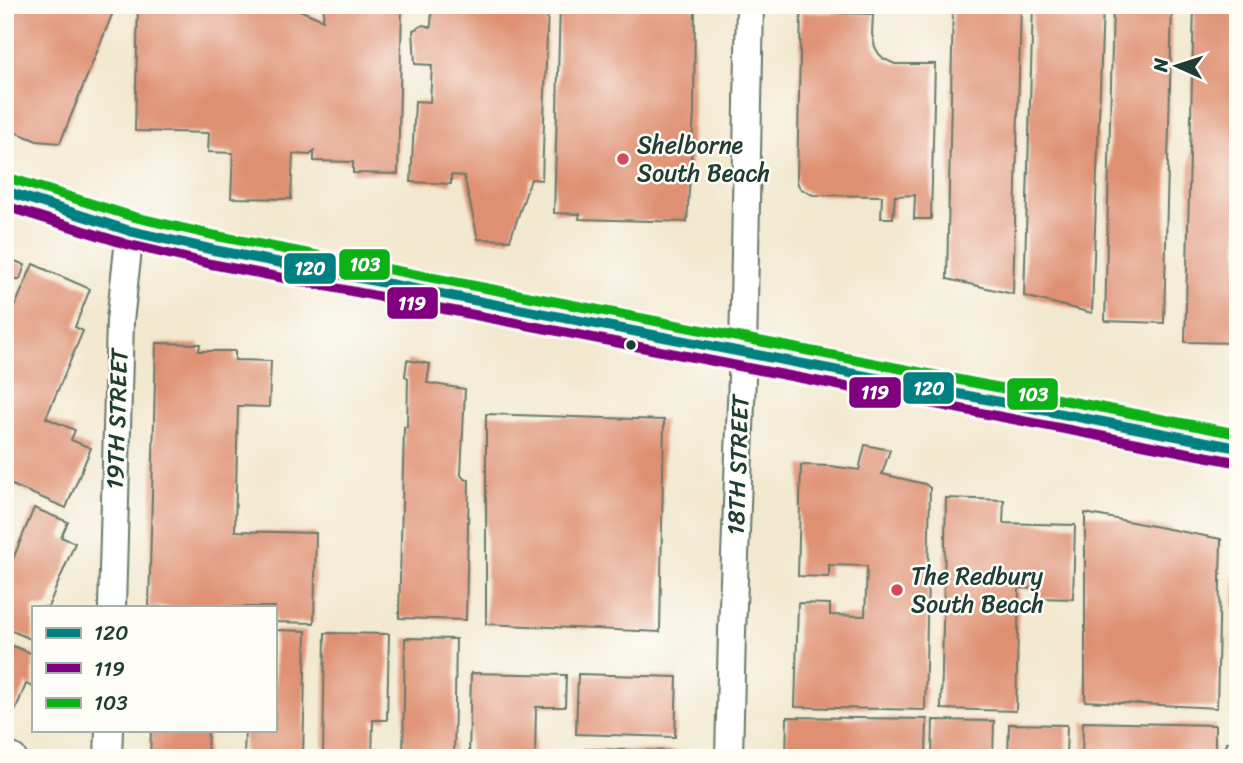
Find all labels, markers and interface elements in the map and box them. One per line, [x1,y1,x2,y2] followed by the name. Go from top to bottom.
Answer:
[1142,32,1212,102] north arrow
[1144,57,1177,74] text: N
[637,124,770,194] place label: Shelborne South Beach
[615,151,631,167] marker: Shelborne South Beach
[338,248,391,281] line badge: 103
[350,248,381,281] text: 103
[283,252,337,285] line badge: 120
[294,252,326,285] text: 120
[386,286,439,320] line badge: 119
[398,287,426,320] text: 119
[624,338,638,352] unlabelled marker
[94,346,141,490] street label: 19TH STREET
[902,371,955,405] line badge: 120
[913,372,945,405] text: 120
[848,376,902,409] line badge: 119
[861,376,889,409] text: 119
[1006,377,1059,411] line badge: 103
[1018,378,1049,411] text: 103
[715,392,762,536] street label: 18TH STREET
[911,555,1044,625] place label: The Redbury South Beach
[889,582,905,598] marker: The Redbury South Beach
[32,606,276,732] legend
[94,614,128,652] text: 120
[94,650,125,688] text: 119
[94,684,128,722] text: 103

